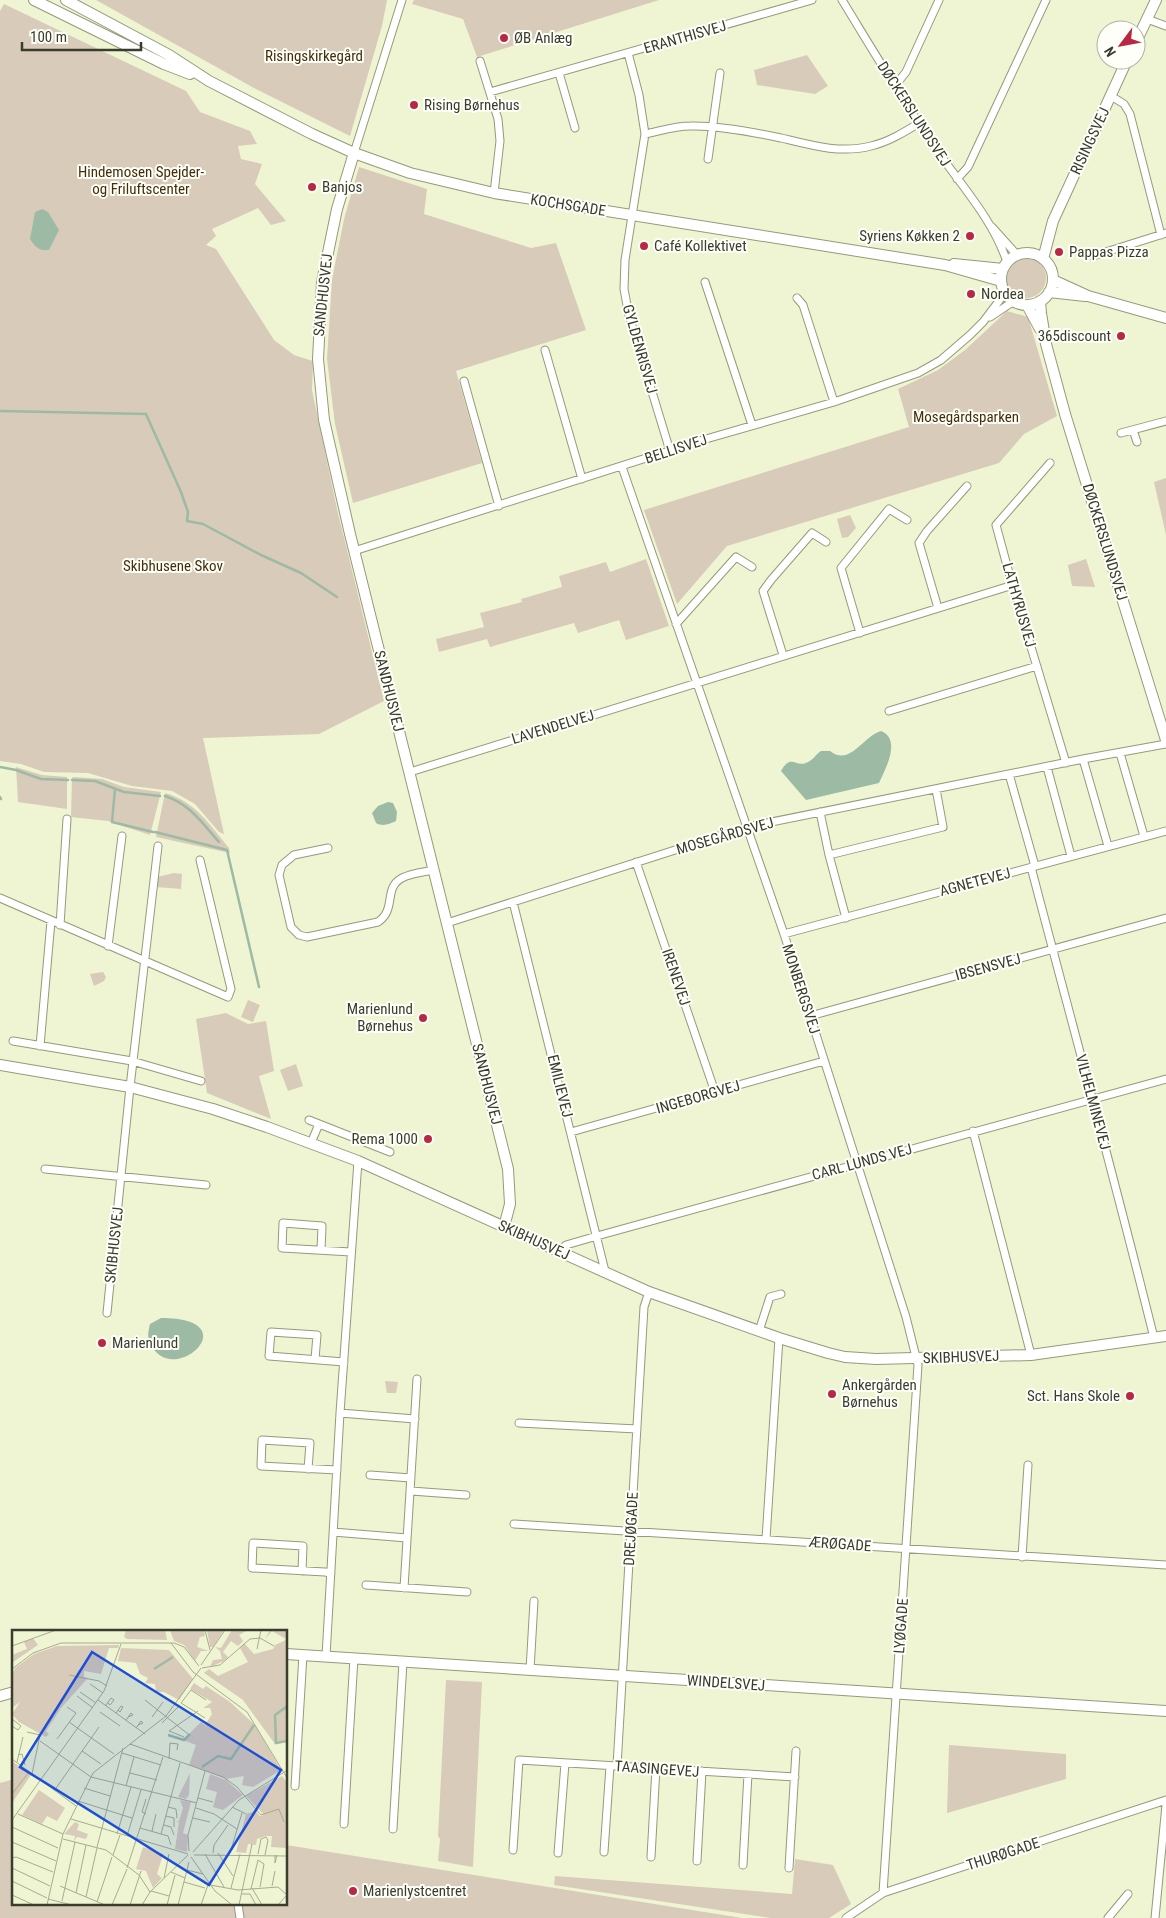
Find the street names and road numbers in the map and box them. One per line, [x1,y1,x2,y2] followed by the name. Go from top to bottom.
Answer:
[642,17,728,57] street label: ERANTHISVEJ
[873,58,955,170] street label: DØCKERSLUNDSVEJ
[1067,104,1113,178] street label: RISINGSVEJ
[529,190,607,220] street label: KOCHSGADE
[310,253,336,337] street label: SANDHUSVEJ
[619,302,661,396] street label: GYLDENRISVEJ
[643,430,709,468] street label: BELLISVEJ
[1079,481,1131,603] street label: DØCKERSLUNDSVEJ
[998,561,1040,649] street label: LATHYRUSVEJ
[370,649,408,733] street label: SANDHUSVEJ
[510,706,596,748] street label: LAVENDELVEJ
[674,813,776,859] street label: MOSEGÅRDSVEJ
[938,864,1012,900] street label: AGNETEVEJ
[778,942,824,1036] street label: MONBERGSVEJ
[658,946,694,1008] street label: IRENEVEJ
[953,950,1023,984] street label: IBSENSVEJ
[468,1042,506,1126] street label: SANDHUSVEJ
[1072,1052,1114,1152] street label: VILHELMINEVEJ
[544,1053,576,1119] street label: EMILIEVEJ
[654,1076,742,1118] street label: INGEBORGVEJ
[810,1140,914,1184] street label: CARL LUNDS VEJ
[101,1206,127,1284] street label: SKIBHUSVEJ
[495,1216,573,1264] street label: SKIBHUSVEJ
[922,1347,1000,1367] street label: SKIBHUSVEJ
[620,1492,642,1566] street label: DREJØGADE
[807,1533,872,1555] street label: ÆRØGADE
[890,1598,912,1654] street label: LYØGADE
[686,1671,766,1695] street label: WINDELSVEJ
[614,1757,700,1781] street label: TAASINGEVEJ
[964,1834,1042,1874] street label: THURØGADE

